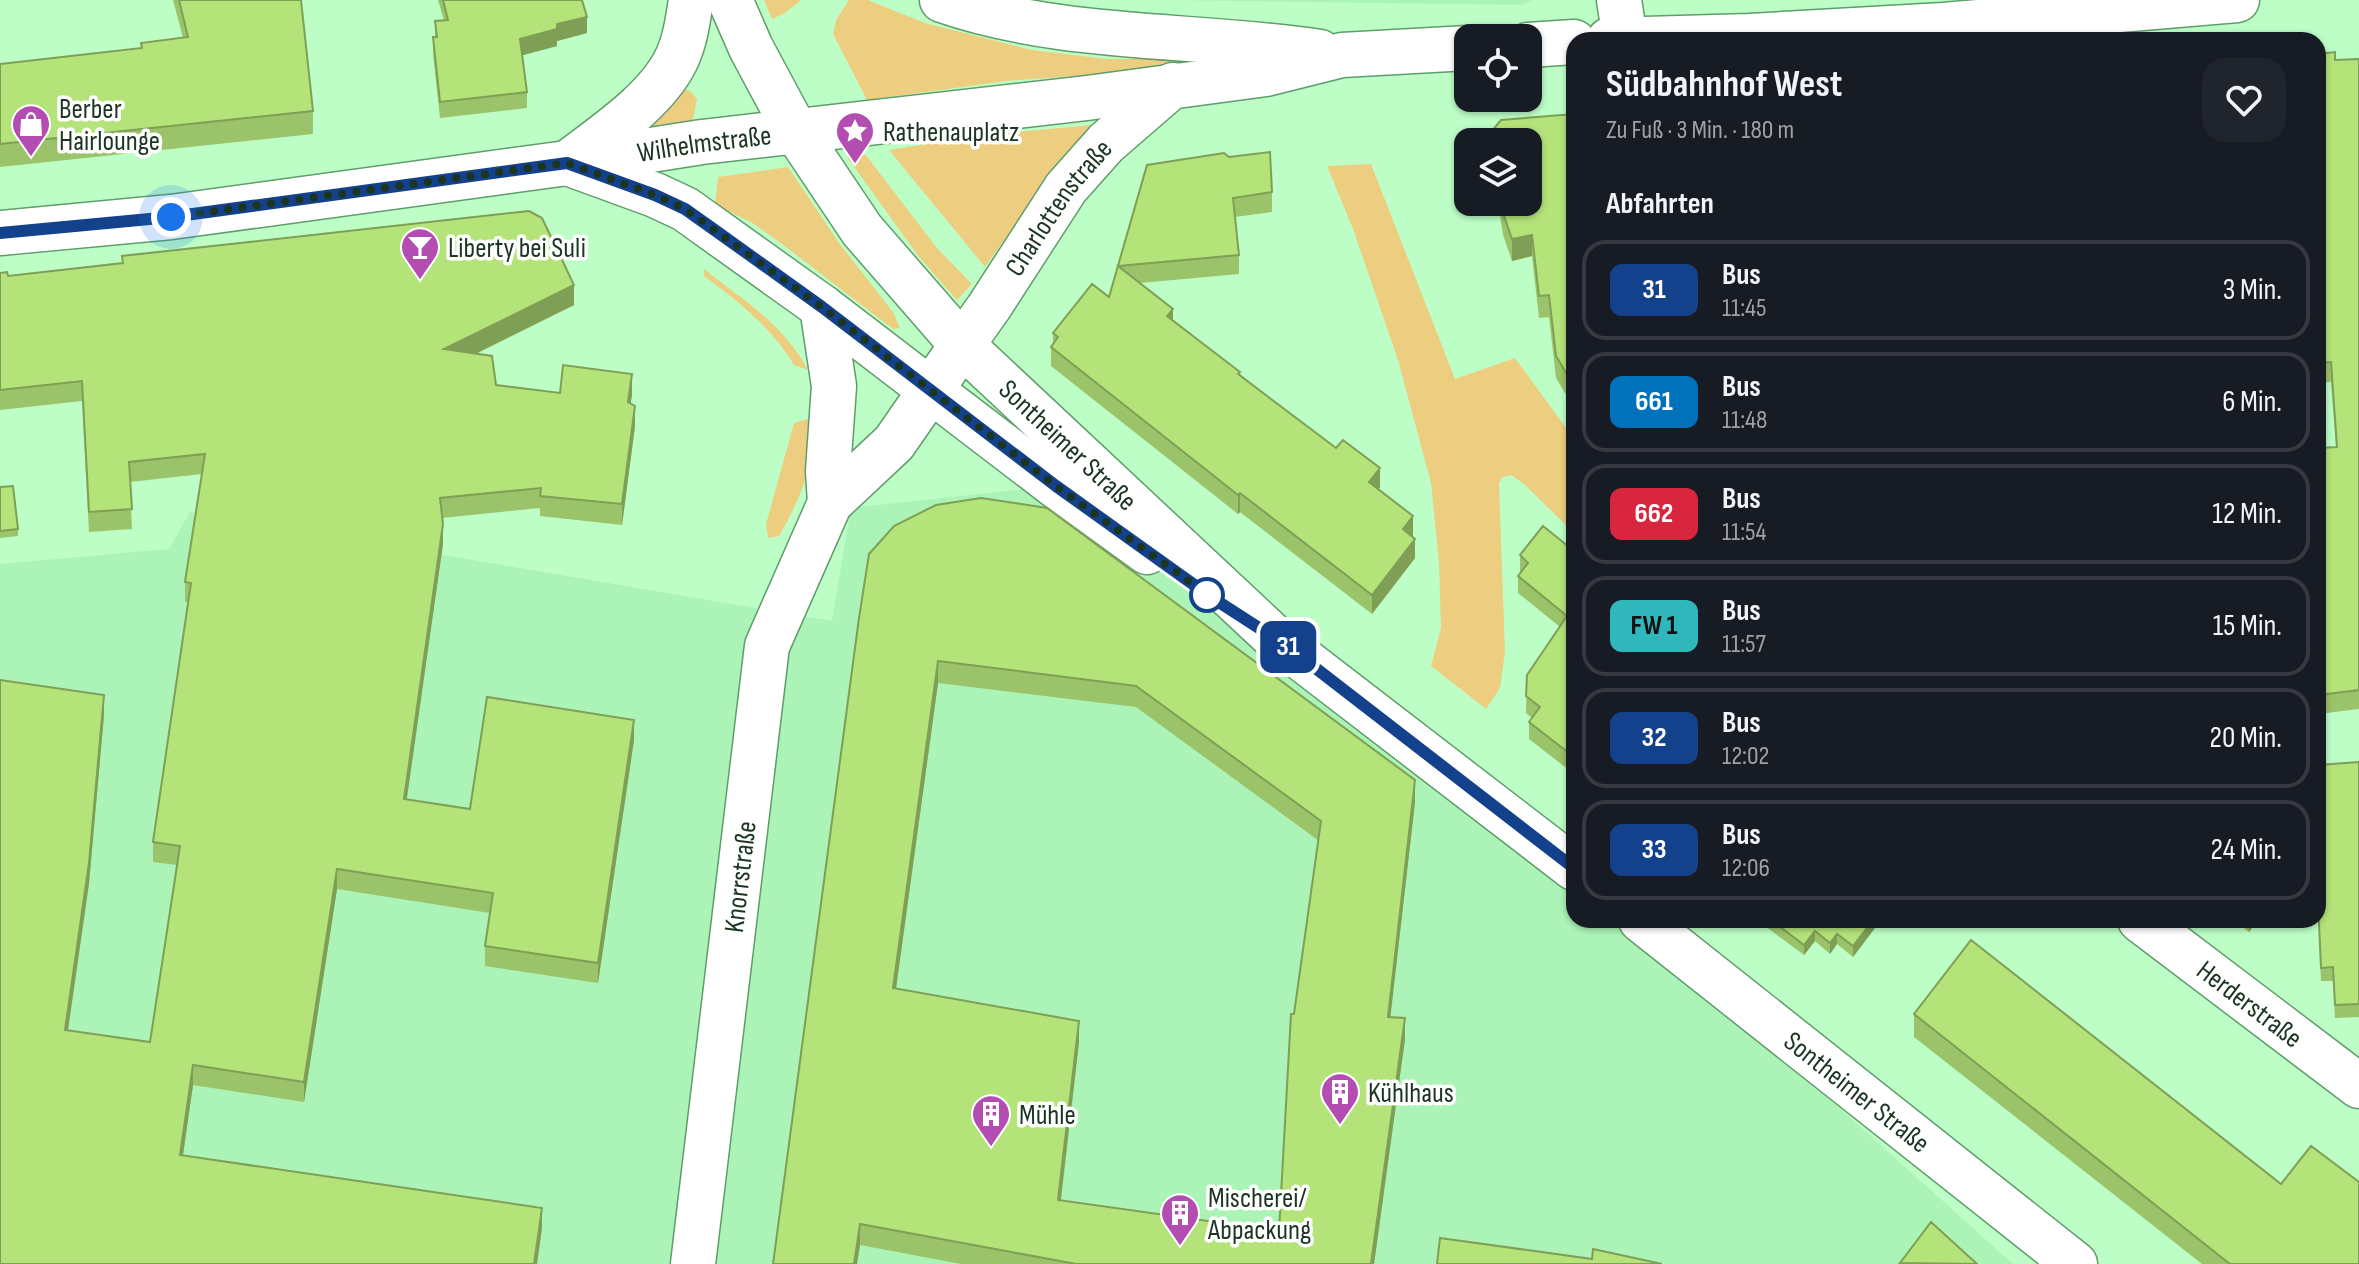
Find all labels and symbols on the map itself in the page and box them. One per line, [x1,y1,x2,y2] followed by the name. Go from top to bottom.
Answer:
[59,93,160,158] place label: Berber Hairlounge
[10,103,52,158] shop icon: Berber Hairlounge
[834,110,876,165] place icon: Rathenauplatz
[883,116,1019,149] place label: Rathenauplatz
[635,119,773,170] street label: Wilhelmstraße
[999,133,1120,283] street label: Charlottenstraße
[151,197,191,237] your location
[399,226,441,281] bar icon: Liberty bei Suli
[448,232,586,265] place label: Liberty bei Suli
[992,373,1143,518] street label: Sontheimer Straße
[1190,578,1224,612] unlabelled marker
[1252,621,1324,673] line badge: 31
[718,819,764,934] street label: Knorrstraße
[2190,954,2308,1055] street label: Herderstraße
[1777,1025,1936,1160] street label: Sontheimer Straße
[1319,1071,1361,1126] building icon: Kühlhaus
[1368,1077,1454,1110] place label: Kühlhaus
[970,1093,1012,1148] building icon: Mühle
[1019,1099,1076,1132] place label: Mühle
[1207,1182,1311,1247] place label: Mischerei/ Abpackung
[1159,1192,1201,1247] building icon: Mischerei/ Abpackung

